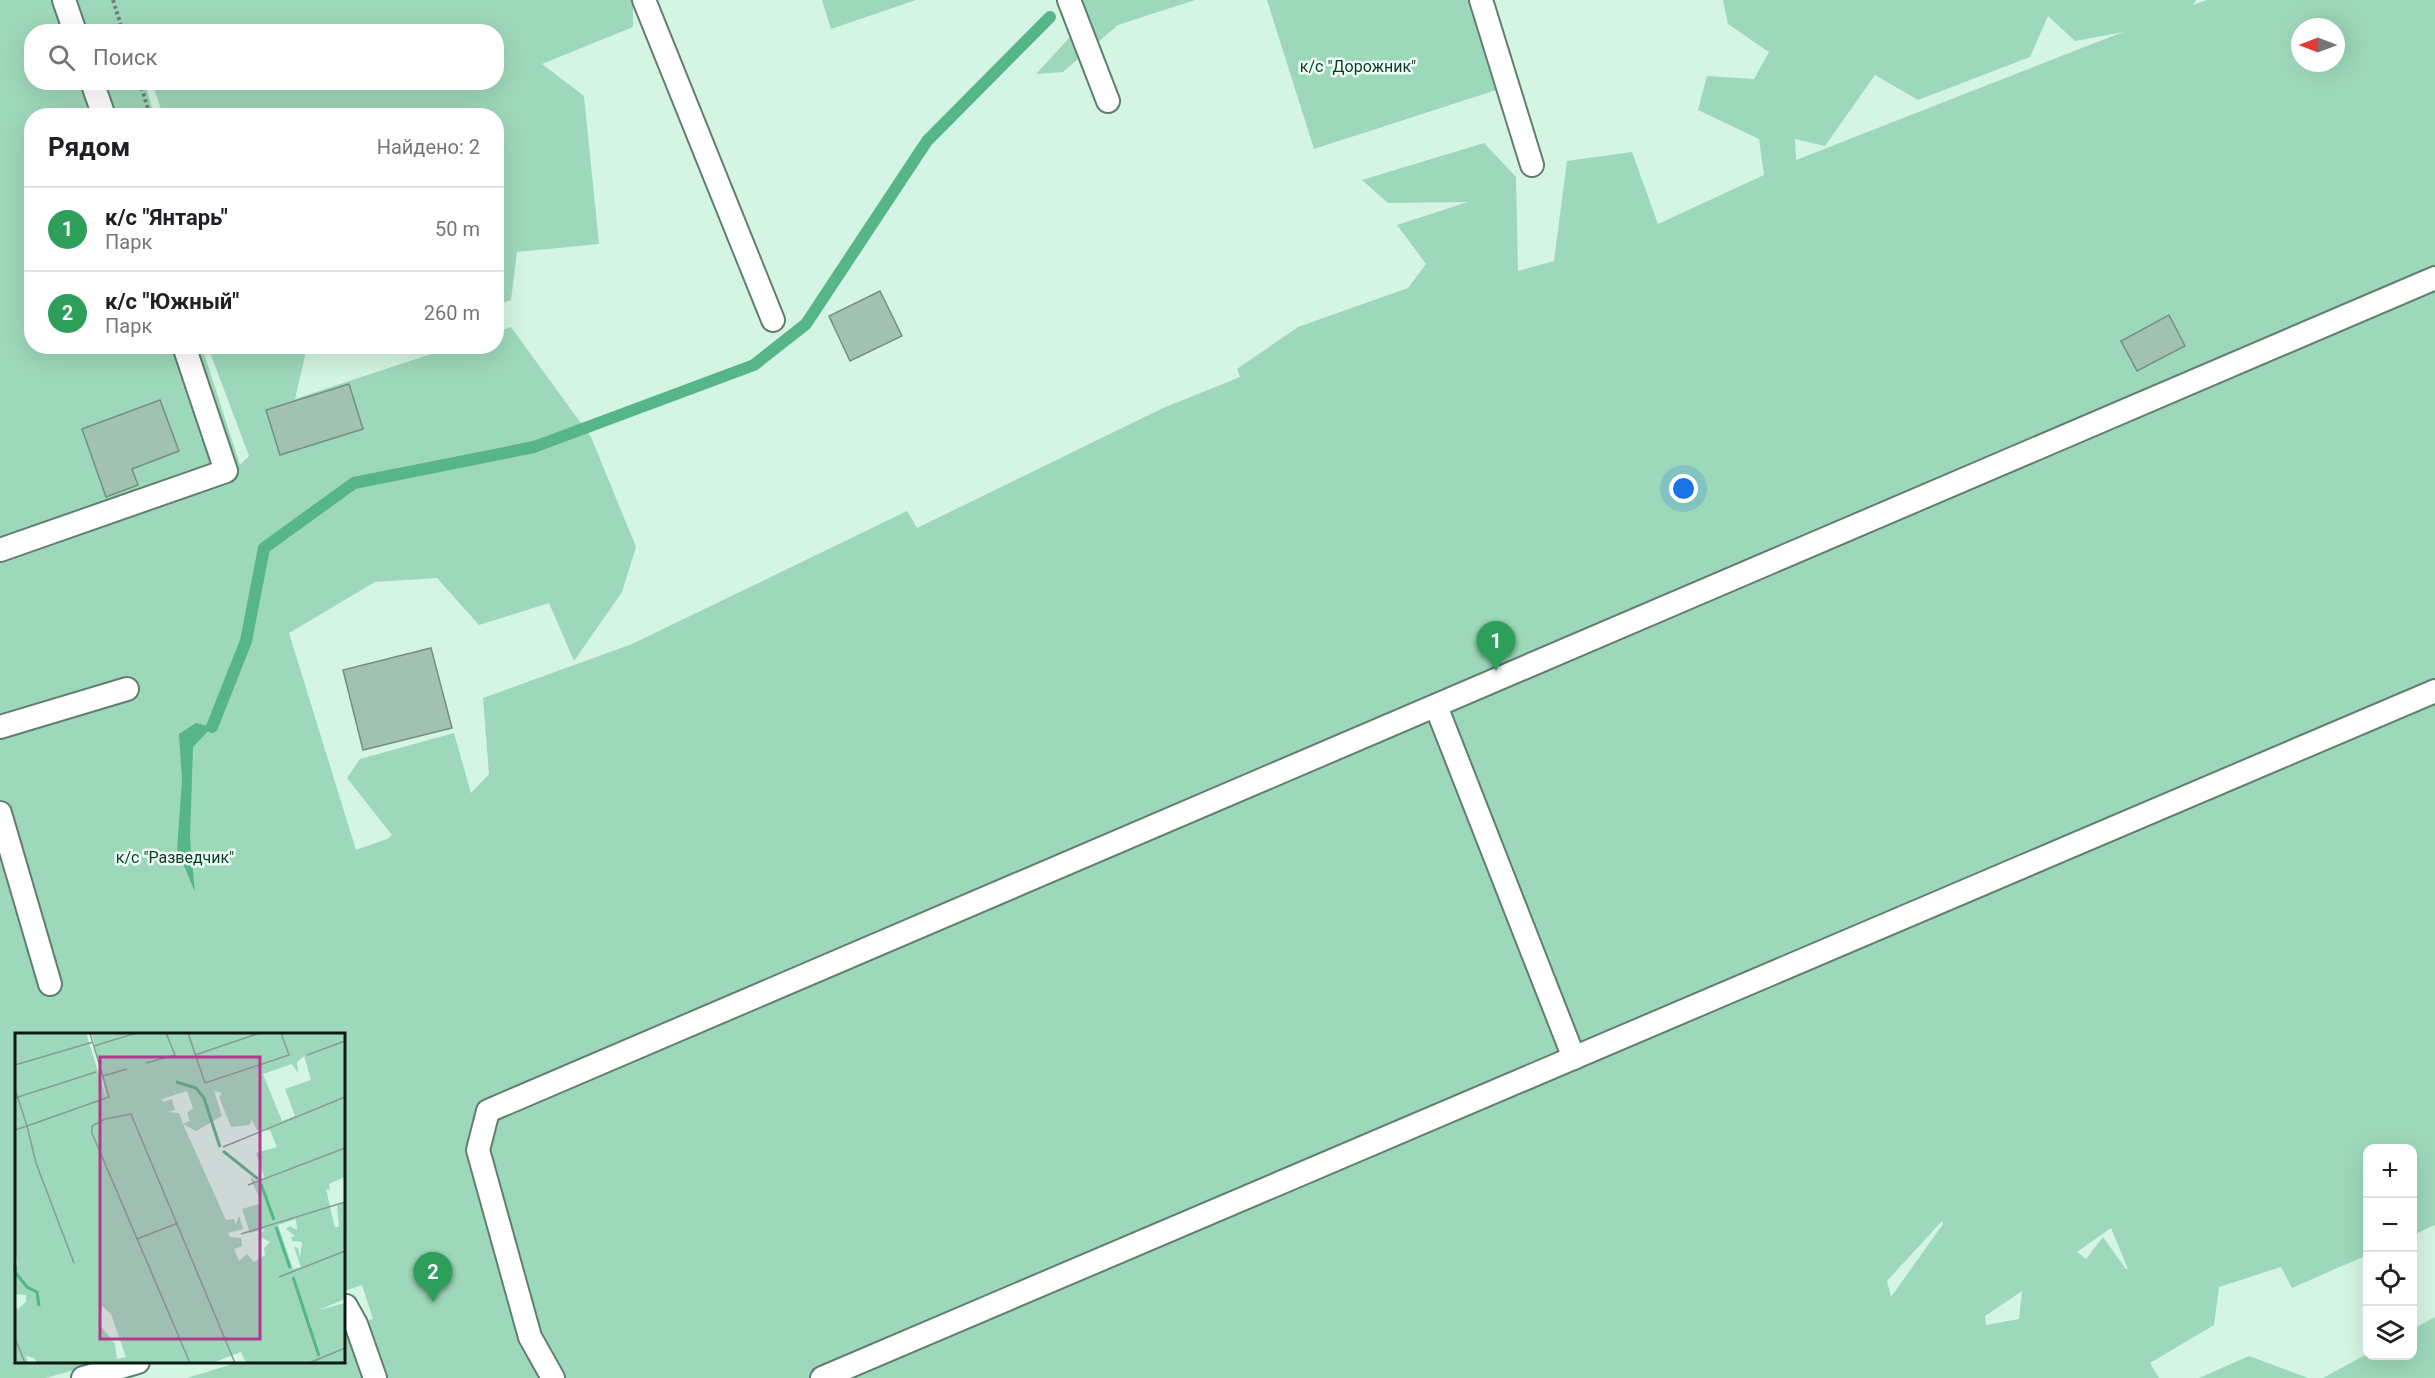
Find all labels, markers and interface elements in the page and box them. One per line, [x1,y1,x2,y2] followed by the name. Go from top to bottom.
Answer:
[2291,18,2345,72] north arrow
[24,24,504,90] search box
[45,41,78,74] icon: search
[93,45,157,70] text: Поиск
[1300,57,1416,76] park label: к/с "Дорожник"
[48,132,130,162] text: Рядом
[377,135,480,159] text: Найдено: 2
[105,205,228,230] text: к/с "Янтарь"
[62,217,73,241] text: 1
[435,217,480,241] text: 50 m
[105,230,152,254] text: Парк
[105,289,239,314] text: к/с "Южный"
[62,301,73,325] text: 2
[424,301,480,325] text: 260 m
[105,314,152,338] text: Парк
[1669,474,1698,503] your location
[1476,622,1516,671] pin: 1
[116,848,234,867] park label: к/с "Разведчик"
[15,1033,345,1363] inset map
[2363,1144,2417,1360] map controls
[2363,1144,2417,1198] button: +
[2363,1198,2417,1252] button: −
[414,1252,452,1302] pin: 2
[2363,1252,2417,1306] button: locate
[2363,1306,2417,1360] button: layers

